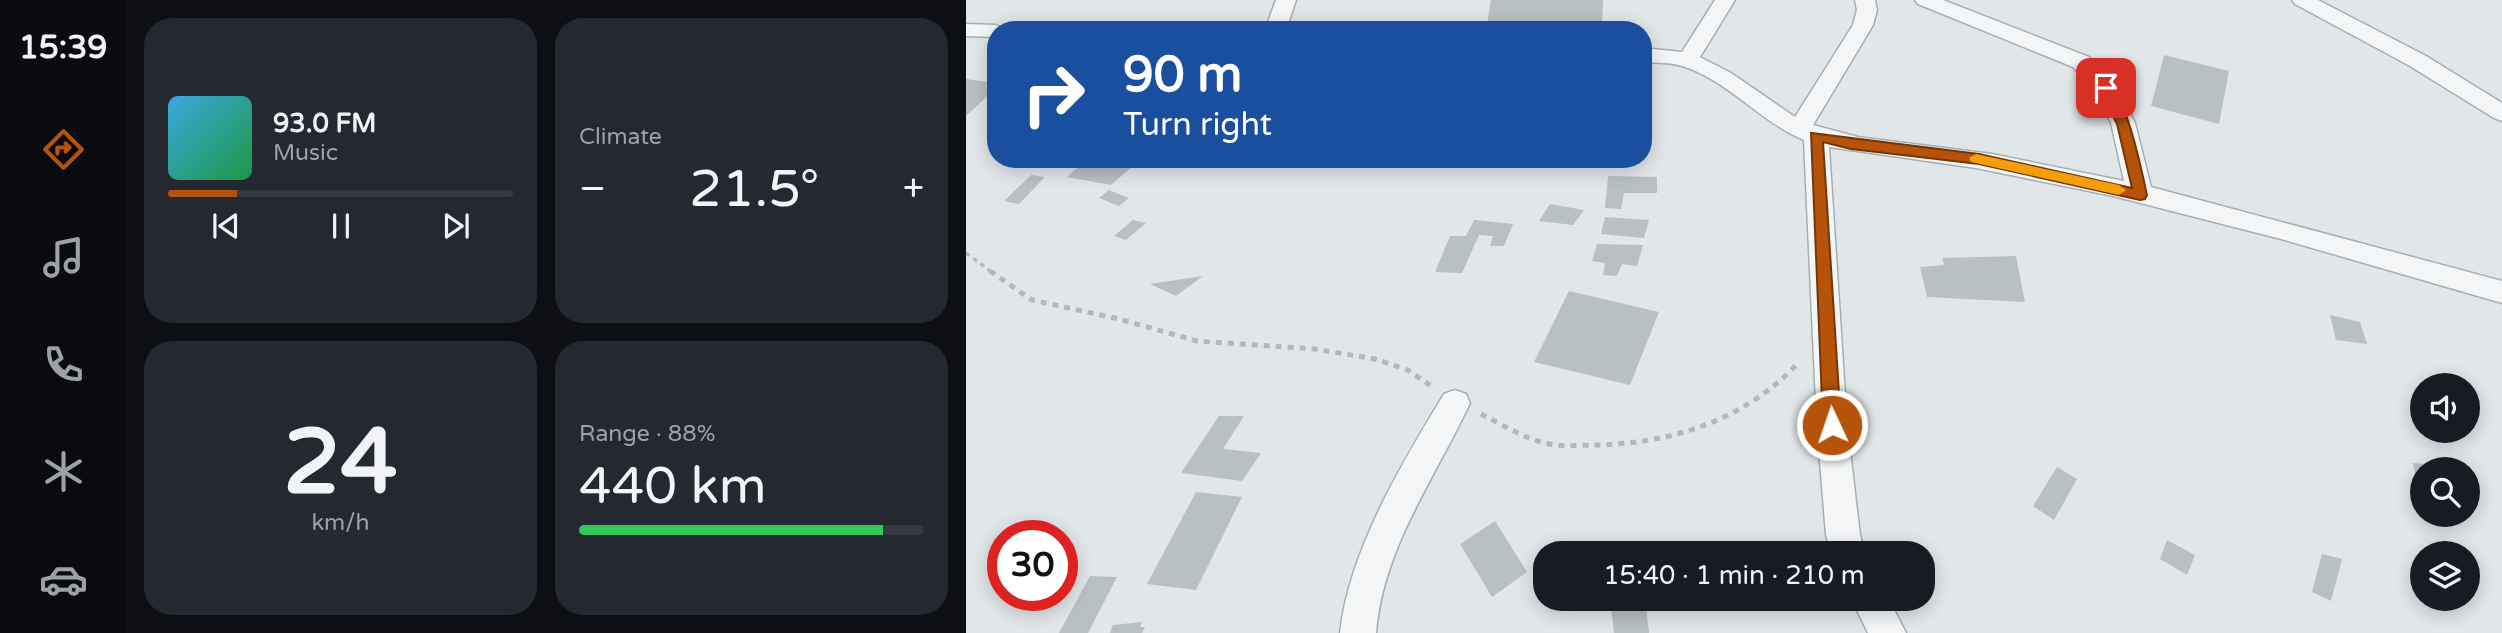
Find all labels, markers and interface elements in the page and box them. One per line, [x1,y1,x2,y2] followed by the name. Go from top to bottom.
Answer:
[19,29,107,67] text: 15:39
[1123,46,1242,105] text: 90 m
[1008,49,1099,140] icon: right
[2076,58,2136,118] pin
[2087,69,2125,107] icon: arrive
[1123,106,1272,144] text: Turn right
[273,108,376,139] text: 93.0 FM
[579,123,662,151] text: Climate
[39,125,88,174] icon: directions
[273,139,338,167] text: Music
[689,158,819,221] text: 21.5°
[579,166,606,212] text: −
[903,166,924,212] text: +
[207,207,245,245] icon: previous
[322,207,360,245] icon: pause
[437,207,475,245] icon: next
[39,233,88,282] icon: music
[39,340,88,389] icon: phone
[2410,373,2480,611] map controls
[2410,373,2480,443] button: sound
[1795,388,1869,462] position arrow
[283,408,398,518] text: 24
[579,420,715,448] text: Range · 88%
[39,447,88,496] icon: climate
[579,455,767,518] text: 440 km
[2410,457,2480,527] button: search
[312,509,369,537] text: km/h
[987,520,1078,611] speed limit sign: 30
[2410,541,2480,611] button: layers
[39,555,88,604] icon: car
[1603,560,1865,591] text: 15:40 · 1 min · 210 m

